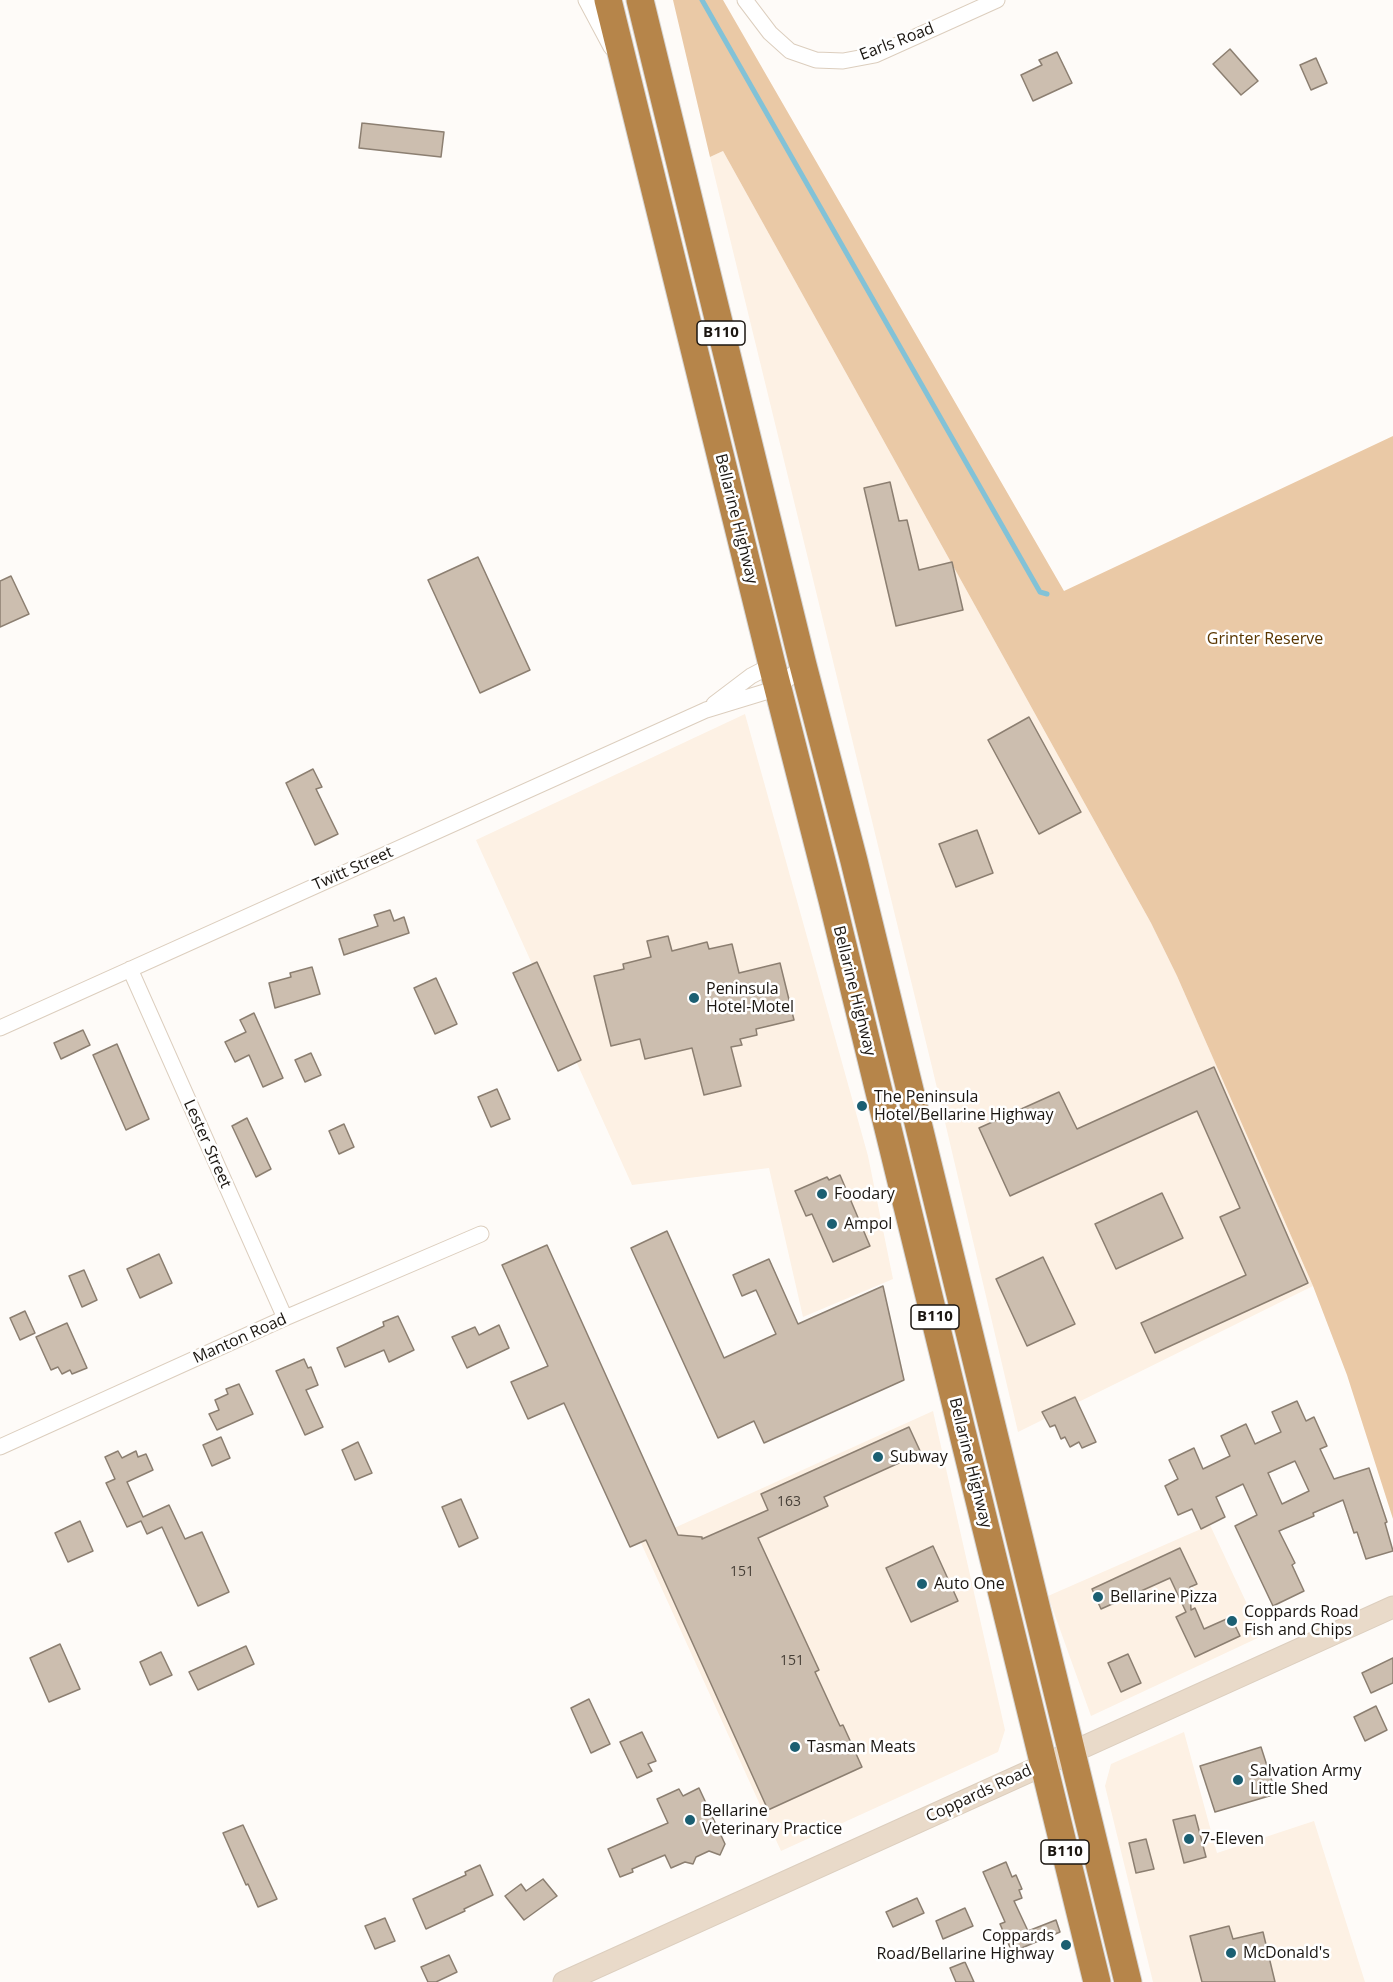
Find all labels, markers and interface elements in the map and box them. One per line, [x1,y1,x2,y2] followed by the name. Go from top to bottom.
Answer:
[857,19,937,65] street label: Earls Road
[697,321,745,345] road number: B110
[711,452,761,586] street label: Bellarine Highway
[1207,629,1323,649] park label: Grinter Reserve
[310,843,396,895] street label: Twitt Street
[829,924,879,1058] street label: Bellarine Highway
[706,979,794,1017] place label: Peninsula Hotel-Motel
[687,991,701,1005] marker: Peninsula Hotel-Motel
[874,1087,1053,1125] place label: The Peninsula Hotel/Bellarine Highway
[179,1097,235,1191] street label: Lester Street
[855,1099,869,1113] marker: The Peninsula Hotel/Bellarine Highway
[834,1184,895,1204] place label: Foodary
[815,1187,829,1201] marker: Foodary
[844,1214,892,1234] place label: Ampol
[825,1217,839,1231] marker: Ampol
[911,1305,959,1329] road number: B110
[190,1310,290,1368] street label: Manton Road
[945,1396,995,1530] street label: Bellarine Highway
[890,1447,948,1467] place label: Subway
[871,1450,885,1464] marker: Subway
[777,1494,801,1510] house number: 163
[730,1564,754,1580] house number: 151
[934,1574,1005,1594] place label: Auto One
[915,1577,929,1591] marker: Auto One
[1110,1587,1217,1607] place label: Bellarine Pizza
[1091,1590,1105,1604] marker: Bellarine Pizza
[1244,1602,1358,1640] place label: Coppards Road Fish and Chips
[1225,1614,1239,1628] marker: Coppards Road Fish and Chips
[780,1653,804,1669] house number: 151
[807,1737,916,1757] place label: Tasman Meats
[788,1740,802,1754] marker: Tasman Meats
[923,1761,1035,1827] street label: Coppards Road
[1250,1761,1361,1799] place label: Salvation Army Little Shed
[1231,1773,1245,1787] marker: Salvation Army Little Shed
[702,1801,842,1839] place label: Bellarine Veterinary Practice
[683,1813,697,1827] marker: Bellarine Veterinary Practice
[1201,1829,1264,1849] place label: 7-Eleven
[1182,1832,1196,1846] marker: 7-Eleven
[1041,1840,1089,1864] road number: B110
[876,1926,1054,1964] place label: Coppards Road/Bellarine Highway
[1059,1938,1073,1952] marker: Coppards Road/Bellarine Highway
[1243,1943,1330,1963] place label: McDonald's
[1224,1946,1238,1960] marker: McDonald's

